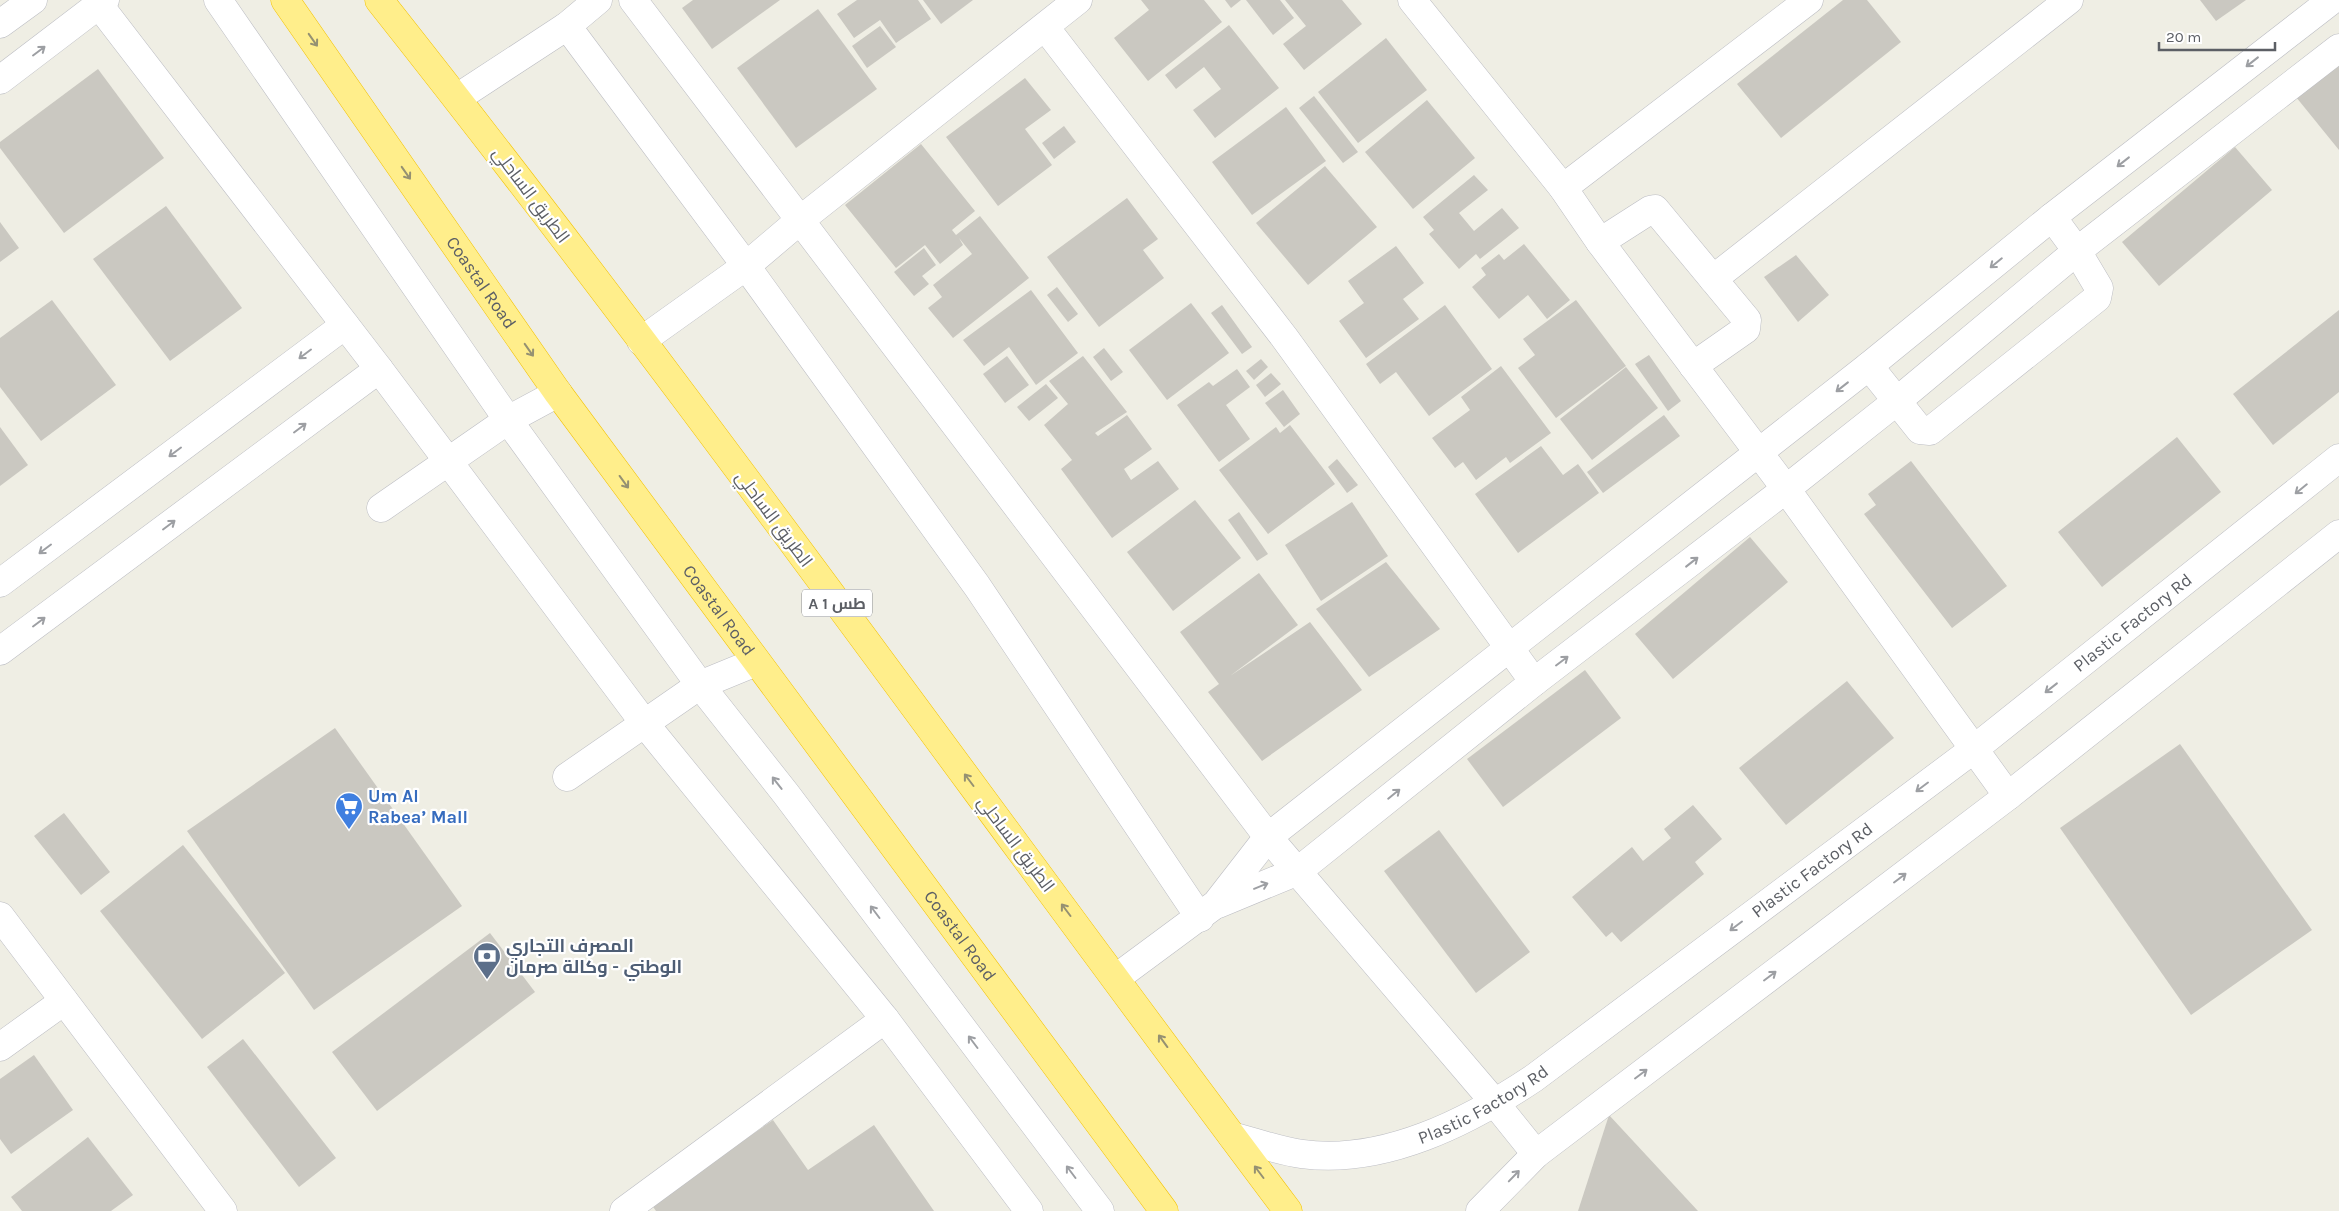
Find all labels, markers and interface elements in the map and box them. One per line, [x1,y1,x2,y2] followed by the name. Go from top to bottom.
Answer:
[2159,20,2275,52] scale bar
[2166,28,2201,46] text: 20 m
[308,33,318,47] one-way arrow
[32,45,45,56] one-way arrow
[2245,57,2259,67] one-way arrow
[485,143,574,249] street label: الطريق الساحلي
[2117,156,2130,167] one-way arrow
[401,166,411,180] one-way arrow
[441,232,521,333] street label: Coastal Road
[1990,257,2003,268] one-way arrow
[524,343,534,357] one-way arrow
[299,349,313,360] one-way arrow
[1836,381,1849,392] one-way arrow
[293,422,306,433] one-way arrow
[169,446,182,457] one-way arrow
[728,467,817,573] street label: الطريق الساحلي
[619,475,629,489] one-way arrow
[2295,483,2308,494] one-way arrow
[162,520,176,530] one-way arrow
[38,544,52,554] one-way arrow
[1685,557,1698,568] one-way arrow
[678,560,760,660] street label: Coastal Road
[2069,568,2197,677] street label: Plastic Factory Rd
[802,590,872,616] road number: A 1 طس
[32,617,46,627] one-way arrow
[1555,655,1568,666] one-way arrow
[2044,683,2058,693] one-way arrow
[964,773,974,787] one-way arrow
[772,776,783,789] one-way arrow
[1915,782,1929,792] one-way arrow
[368,785,468,828] place label: Um Al Rabea’ Mall
[1387,789,1400,800] one-way arrow
[334,791,364,830] supermarket icon: Um Al Rabea’ Mall
[970,792,1059,898] street label: الطريق الساحلي
[1747,818,1877,923] street label: Plastic Factory Rd
[1893,873,1907,883] one-way arrow
[1253,881,1268,890] one-way arrow
[919,886,1001,986] street label: Coastal Road
[1061,904,1071,918] one-way arrow
[870,906,881,919] one-way arrow
[1729,921,1743,931] one-way arrow
[506,935,682,982] place label: المصرف التجاري الوطني - وكالة صرمان
[472,941,502,980] bank icon: المصرف التجاري الوطني - وكالة صرمان
[1763,971,1777,981] one-way arrow
[968,1035,978,1049] one-way arrow
[1157,1035,1168,1048] one-way arrow
[1415,1060,1553,1149] street label: Plastic Factory Rd
[1634,1069,1647,1080] one-way arrow
[1254,1165,1264,1179] one-way arrow
[1065,1166,1076,1179] one-way arrow
[1508,1170,1520,1182] one-way arrow

